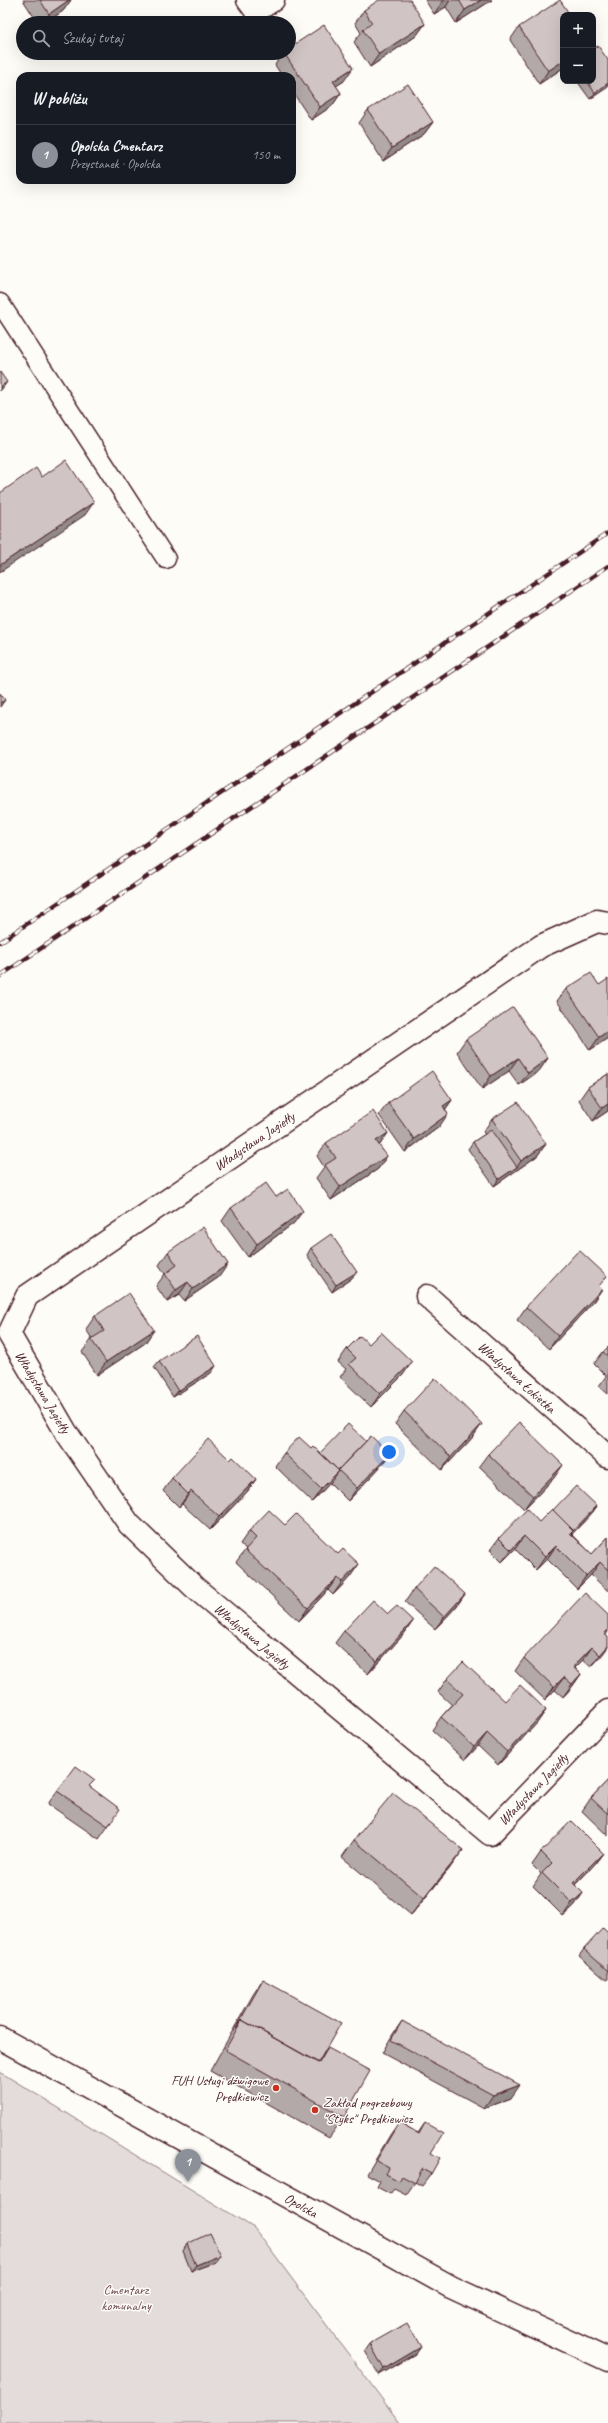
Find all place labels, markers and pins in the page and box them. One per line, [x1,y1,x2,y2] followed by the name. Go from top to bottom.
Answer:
[171,2072,270,2105] place label: FUH Usługi dźwigowe Prędkiewicz
[271,2083,281,2093] marker: FUH Usługi dźwigowe Prędkiewicz
[323,2094,414,2127] place label: Zakład pogrzebowy "Styks" Prędkiewicz
[310,2105,320,2115] marker: Zakład pogrzebowy "Styks" Prędkiewicz
[175,2149,201,2182] pin: 1

